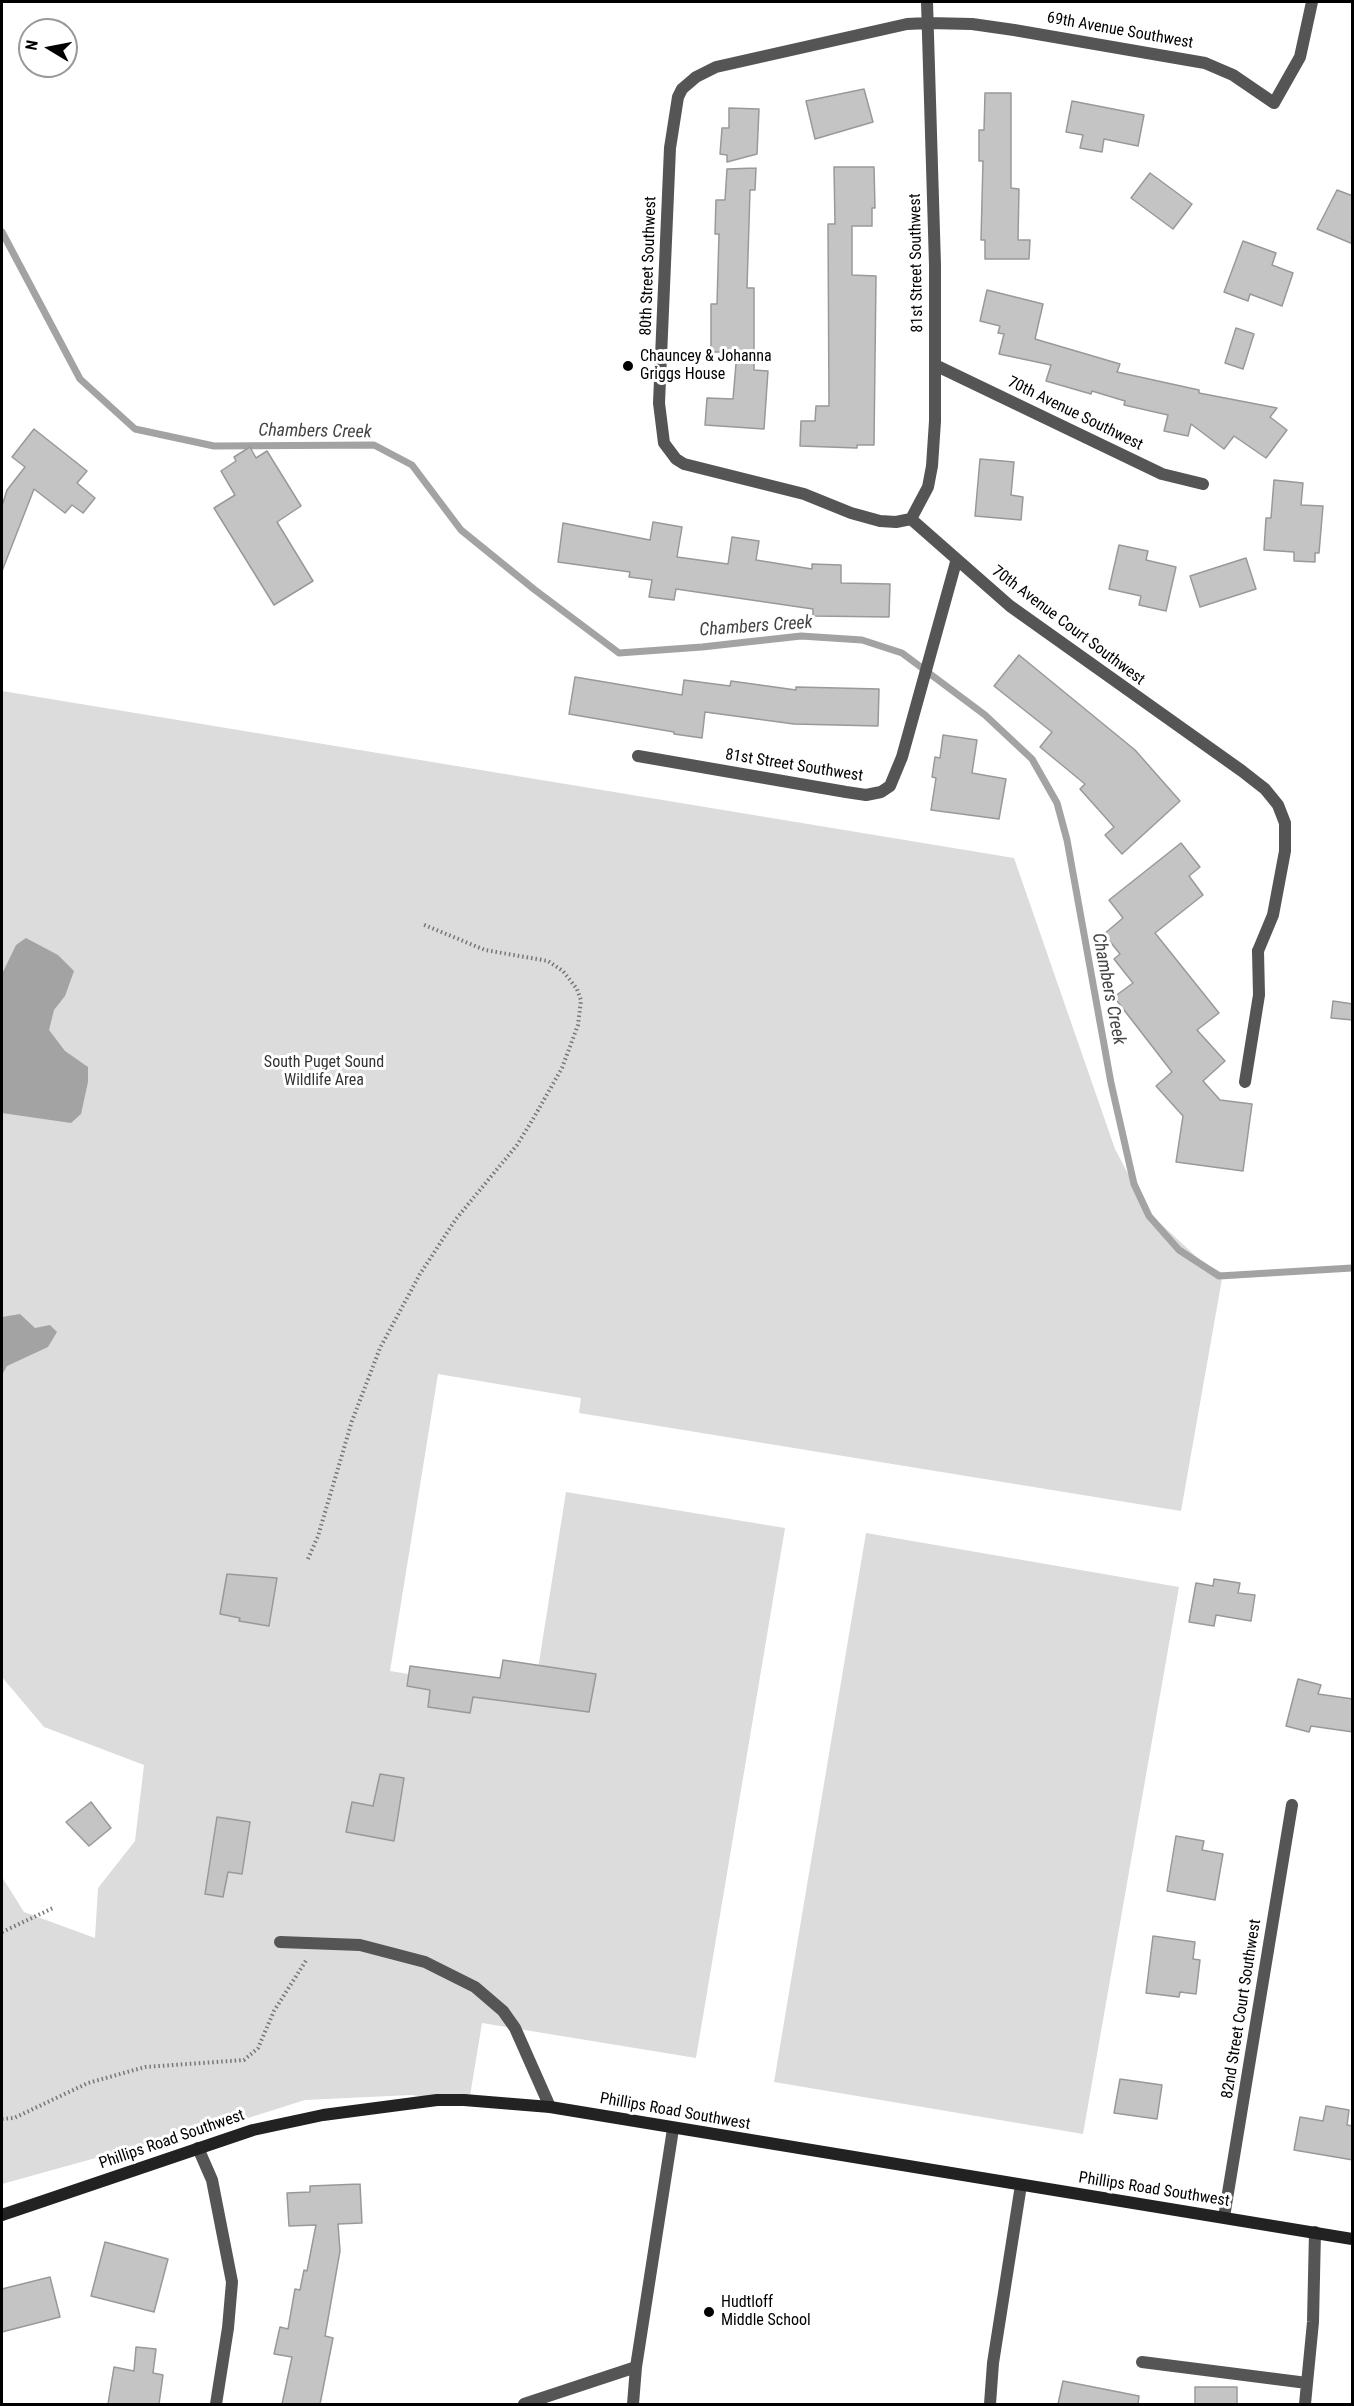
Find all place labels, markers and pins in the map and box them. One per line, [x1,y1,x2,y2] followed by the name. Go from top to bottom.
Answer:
[640,347,772,385] place label: Chauncey & Johanna Griggs House
[621,359,635,373] marker: Chauncey & Johanna Griggs House
[721,2293,811,2331] place label: Hudtloff Middle School
[702,2305,716,2319] marker: Hudtloff Middle School

